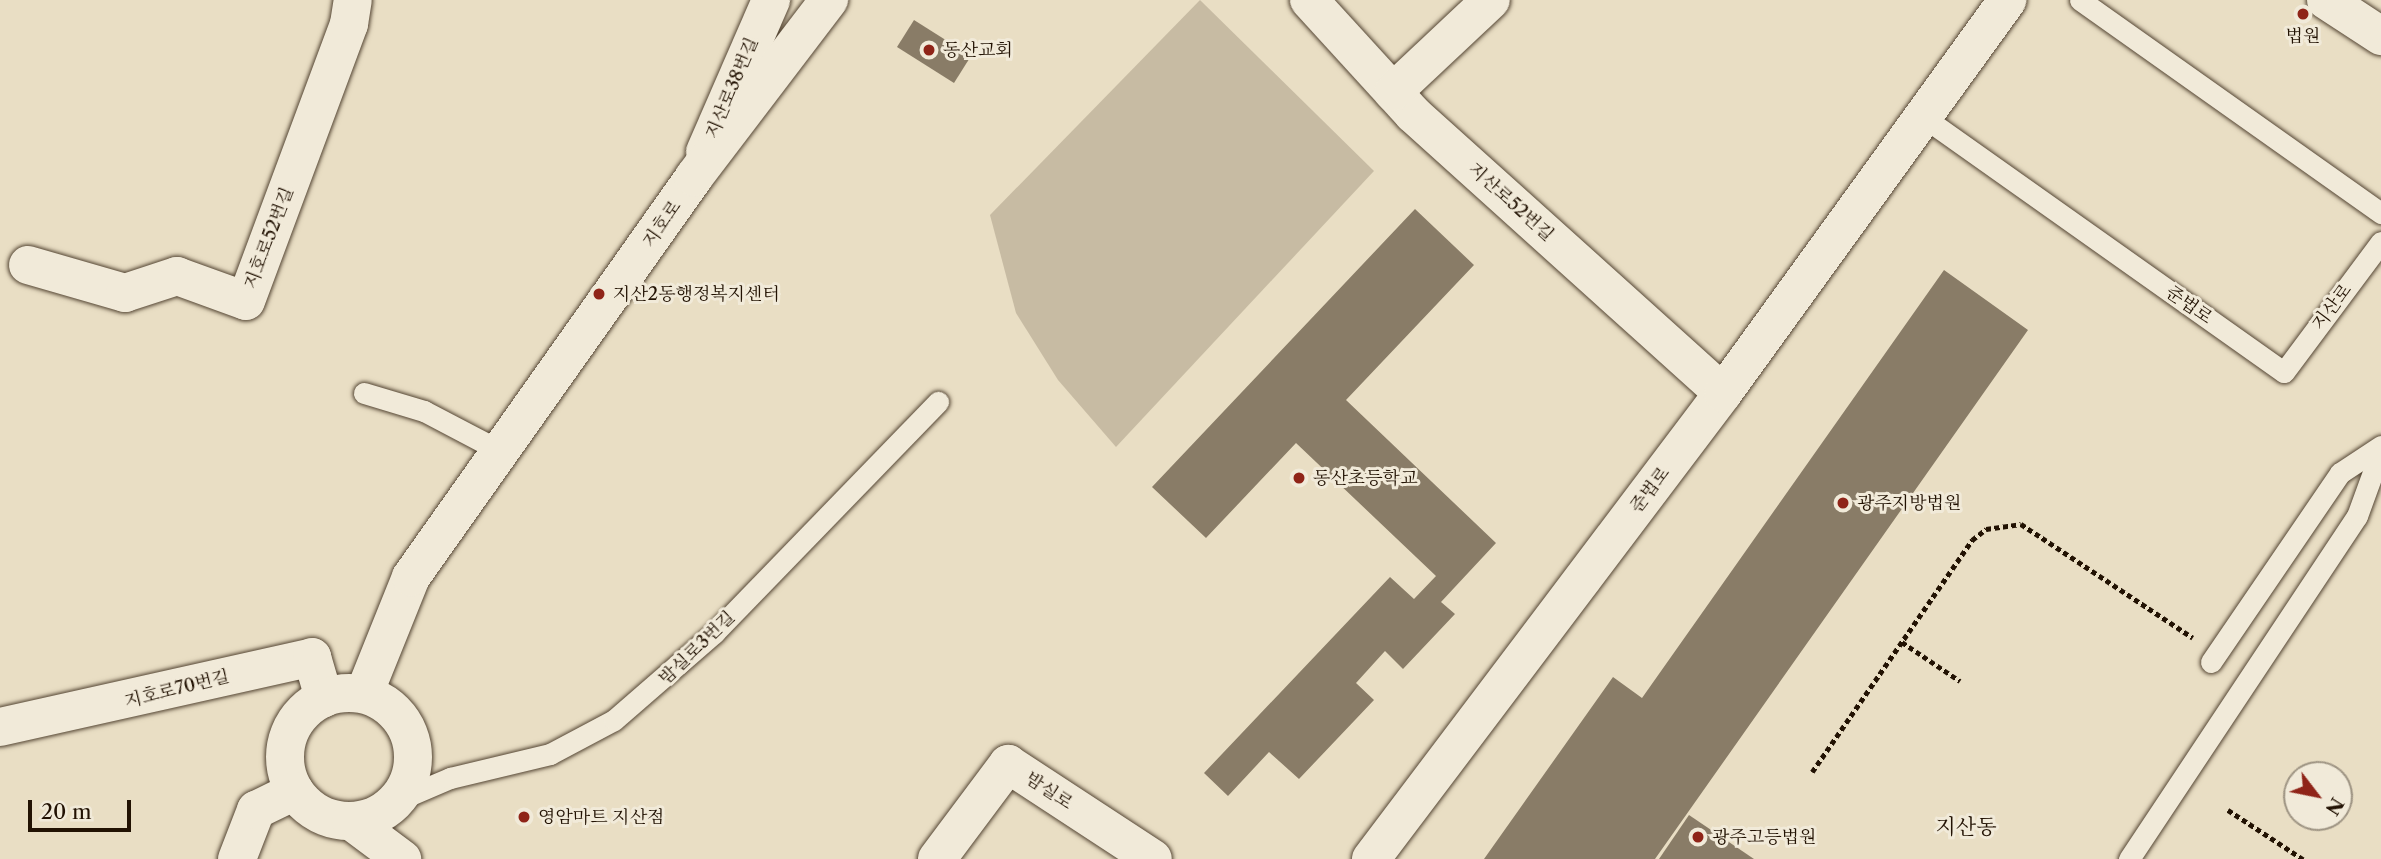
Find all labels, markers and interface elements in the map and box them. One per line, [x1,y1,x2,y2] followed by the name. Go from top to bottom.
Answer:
[2295,6,2311,22] marker: 법원
[2286,25,2320,47] place label: 법원
[701,34,763,142] street label: 지산로38번길
[943,39,1013,61] place label: 동산교회
[921,42,937,58] marker: 동산교회
[1464,158,1558,246] street label: 지산로52번길
[240,184,298,292] street label: 지호로52번길
[638,196,686,252] street label: 지호로
[2308,280,2356,334] street label: 지산로
[2161,281,2217,329] street label: 준법로
[613,283,780,305] place label: 지산2동행정복지센터
[591,286,607,302] marker: 지산2동행정복지센터
[1626,463,1674,517] street label: 준법로
[1313,467,1417,489] place label: 동산초등학교
[1291,470,1307,486] marker: 동산초등학교
[1857,492,1961,514] place label: 광주지방법원
[1835,495,1851,511] marker: 광주지방법원
[655,607,739,689] street label: 밤실로3번길
[122,666,232,712] street label: 지호로70번길
[2283,761,2353,831] north arrow
[1021,768,1077,814] street label: 밤실로
[32,786,135,830] scale bar
[2320,793,2349,819] text: N
[41,799,92,824] text: 20 m
[538,806,665,828] place label: 영암마트 지산점
[516,809,532,825] marker: 영암마트 지산점
[1936,814,1996,840] district label: 지산동
[1712,826,1816,848] place label: 광주고등법원
[1690,829,1706,845] marker: 광주고등법원

